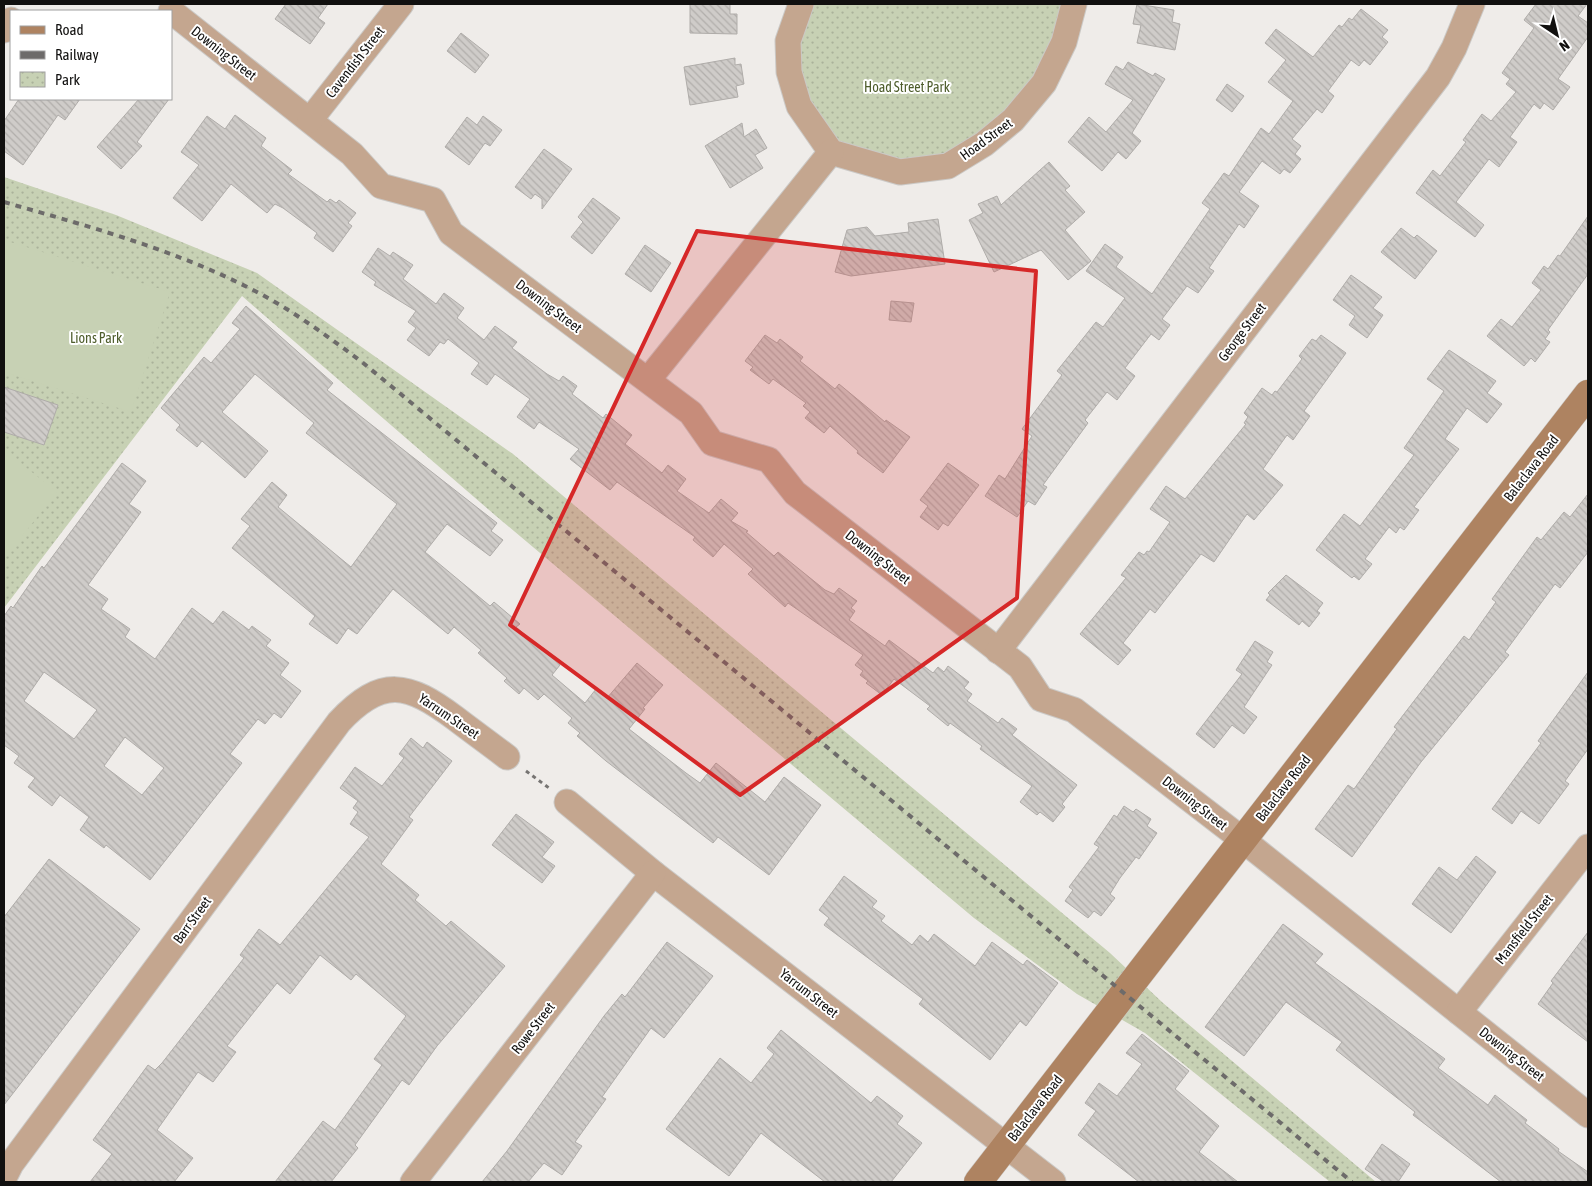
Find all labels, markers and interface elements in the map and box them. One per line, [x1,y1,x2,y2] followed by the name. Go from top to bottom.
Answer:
[10,10,172,100] legend
[1532,10,1582,60] north arrow
[55,21,84,38] text: Road
[188,23,260,83] street label: Downing Street
[322,23,388,101] street label: Cavendish Street
[1556,37,1572,55] text: N
[55,46,99,63] text: Railway
[55,71,80,88] text: Park
[864,79,950,95] park label: Hoad Street Park
[957,115,1015,163] street label: Hoad Street
[513,276,585,336] street label: Downing Street
[1215,300,1269,364] street label: George Street
[70,330,122,346] park label: Lions Park
[1500,432,1562,504] street label: Balaclava Road
[842,527,914,587] street label: Downing Street
[416,690,482,742] street label: Yarrum Street
[1252,752,1314,824] street label: Balaclava Road
[1159,773,1231,833] street label: Downing Street
[1492,891,1556,967] street label: Mansfield Street
[170,893,214,947] street label: Barr Street
[777,965,841,1021] street label: Yarrum Street
[508,999,558,1057] street label: Rowe Street
[1476,1024,1548,1084] street label: Downing Street
[1004,1072,1066,1144] street label: Balaclava Road

